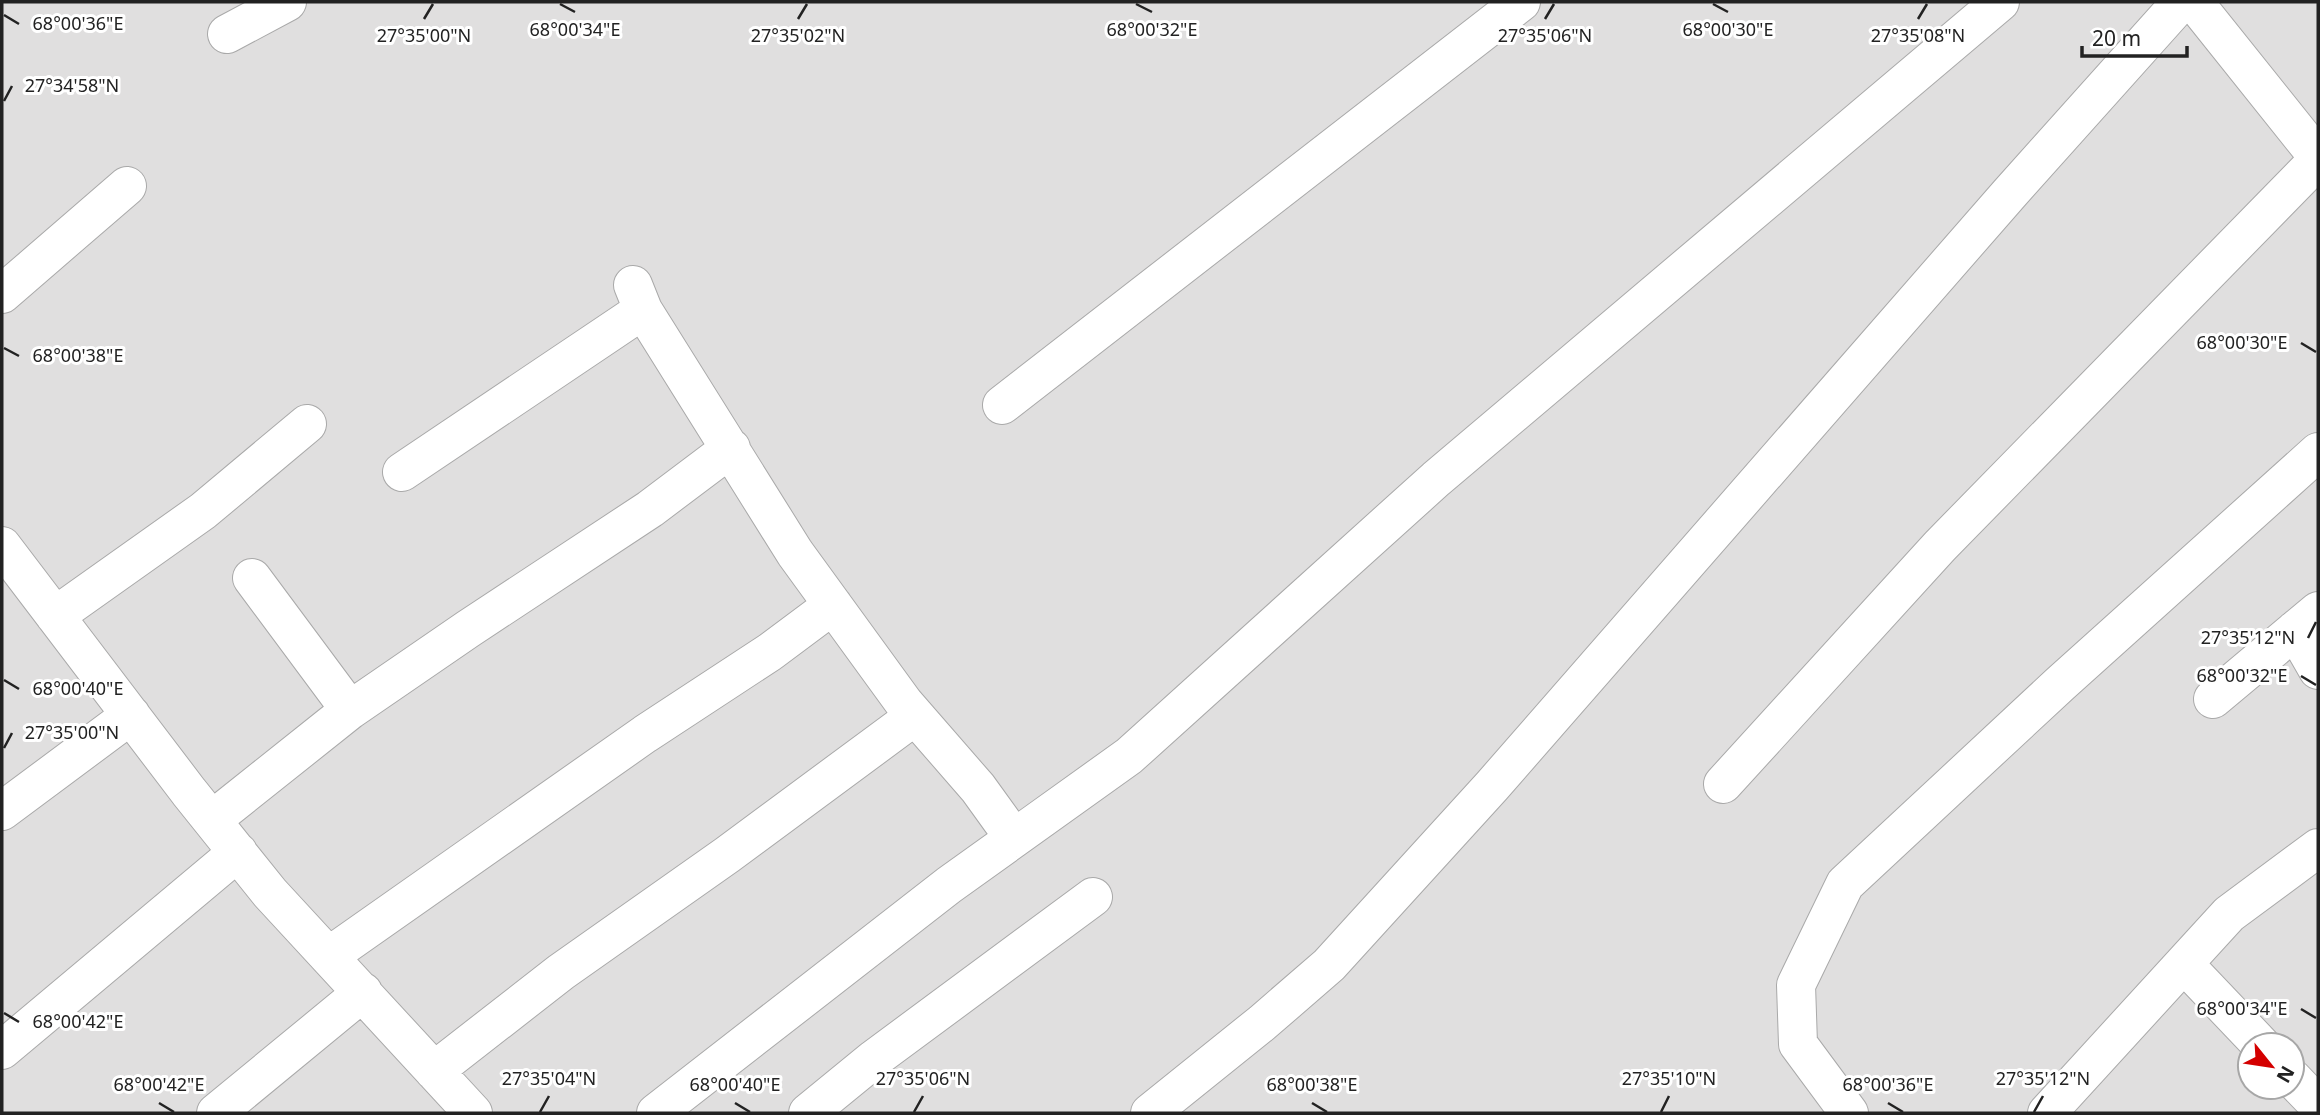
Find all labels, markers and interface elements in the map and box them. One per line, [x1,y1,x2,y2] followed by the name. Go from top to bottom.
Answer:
[33,11,123,35] text: 68°00'36"E
[2082,14,2187,58] scale bar
[530,17,620,41] text: 68°00'34"E
[1107,17,1197,41] text: 68°00'32"E
[1683,17,1773,41] text: 68°00'30"E
[377,23,471,47] text: 27°35'00"N
[751,23,845,47] text: 27°35'02"N
[1498,23,1592,47] text: 27°35'06"N
[1871,23,1965,47] text: 27°35'08"N
[2092,24,2141,52] text: 20 m
[25,73,119,97] text: 27°34'58"N
[2197,330,2287,354] text: 68°00'30"E
[33,343,123,367] text: 68°00'38"E
[2201,625,2295,649] text: 27°35'12"N
[2197,663,2287,687] text: 68°00'32"E
[33,676,123,700] text: 68°00'40"E
[25,720,119,744] text: 27°35'00"N
[2197,996,2287,1020] text: 68°00'34"E
[33,1009,123,1033] text: 68°00'42"E
[2236,1031,2306,1101] north arrow
[2271,1061,2301,1088] text: N
[502,1066,596,1090] text: 27°35'04"N
[876,1066,970,1090] text: 27°35'06"N
[1622,1066,1716,1090] text: 27°35'10"N
[1996,1066,2090,1090] text: 27°35'12"N
[114,1072,204,1096] text: 68°00'42"E
[690,1072,780,1096] text: 68°00'40"E
[1267,1072,1357,1096] text: 68°00'38"E
[1843,1072,1933,1096] text: 68°00'36"E

